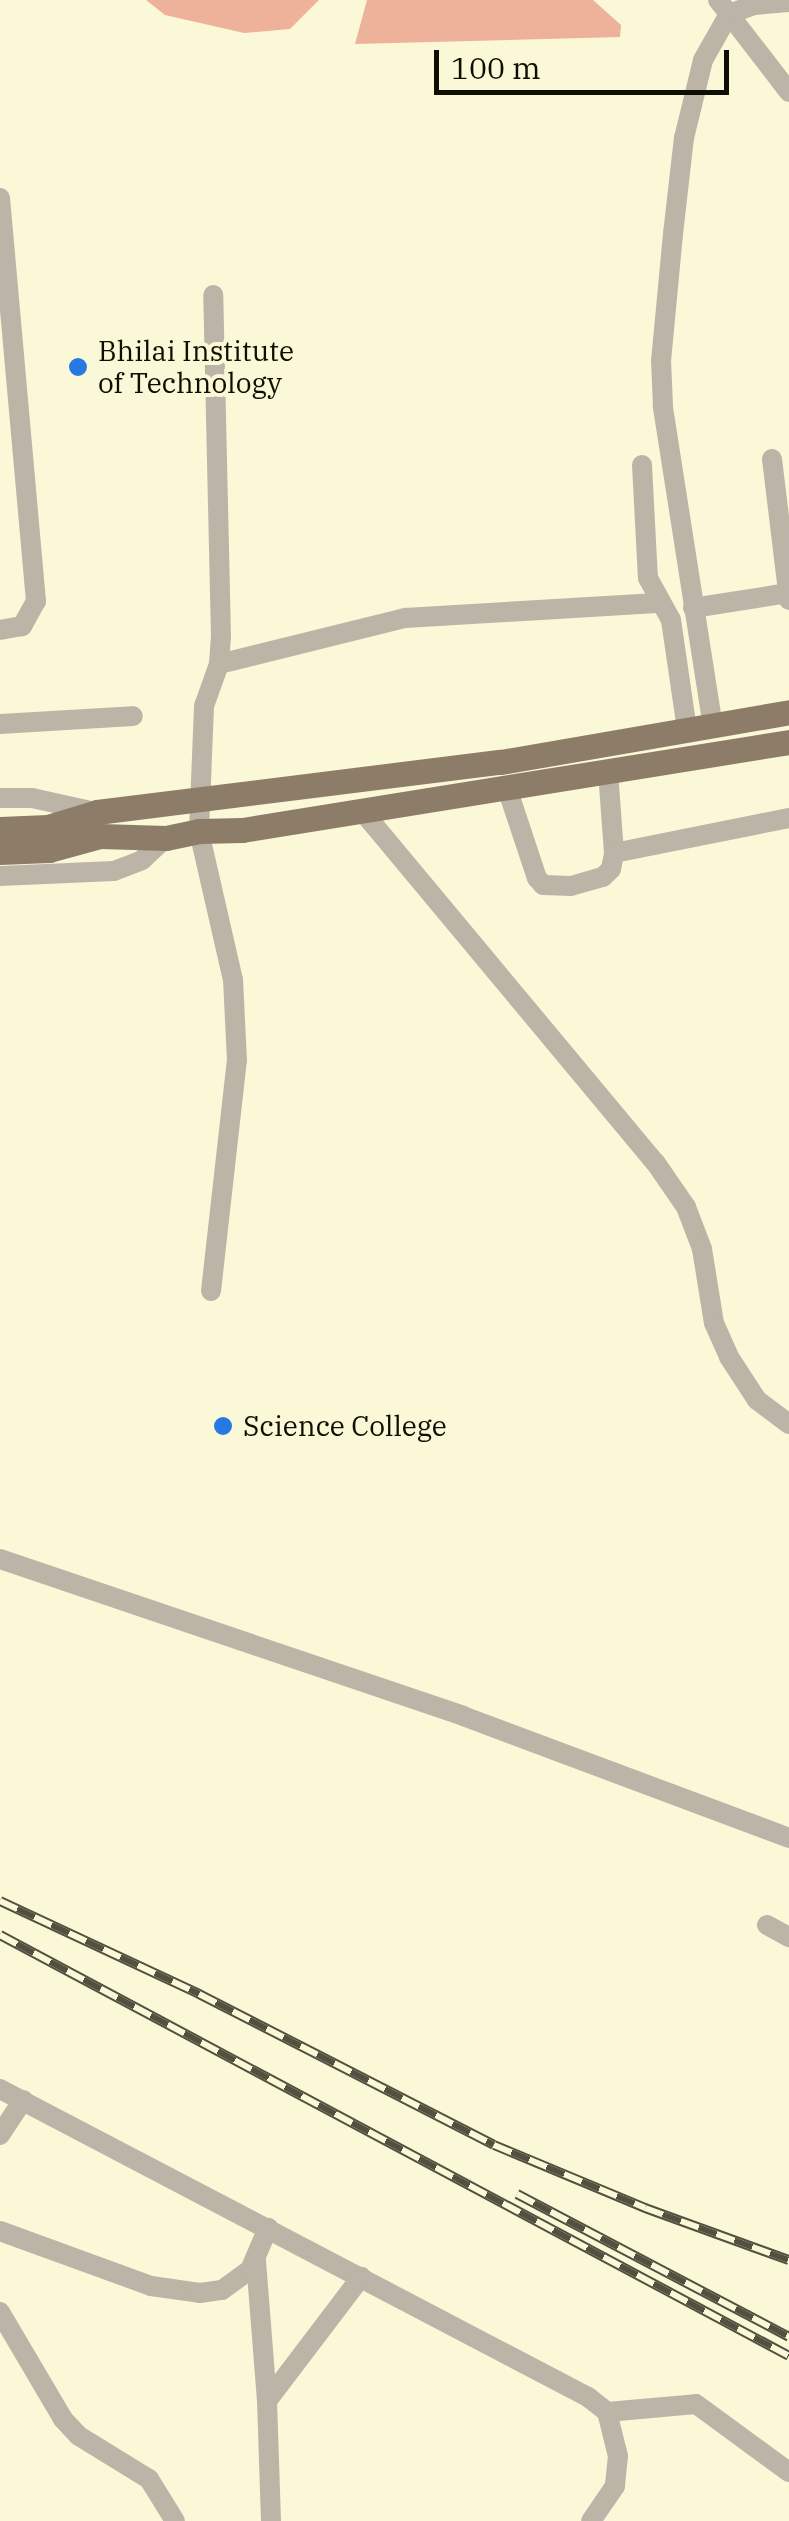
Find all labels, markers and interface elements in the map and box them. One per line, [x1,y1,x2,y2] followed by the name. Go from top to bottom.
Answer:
[439,30,734,92] scale bar
[451,48,541,87] text: 100 m
[98,334,294,400] place label: Bhilai Institute of Technology
[67,356,89,378] marker: Bhilai Institute of Technology
[243,1409,447,1443] place label: Science College
[212,1415,234,1437] marker: Science College

